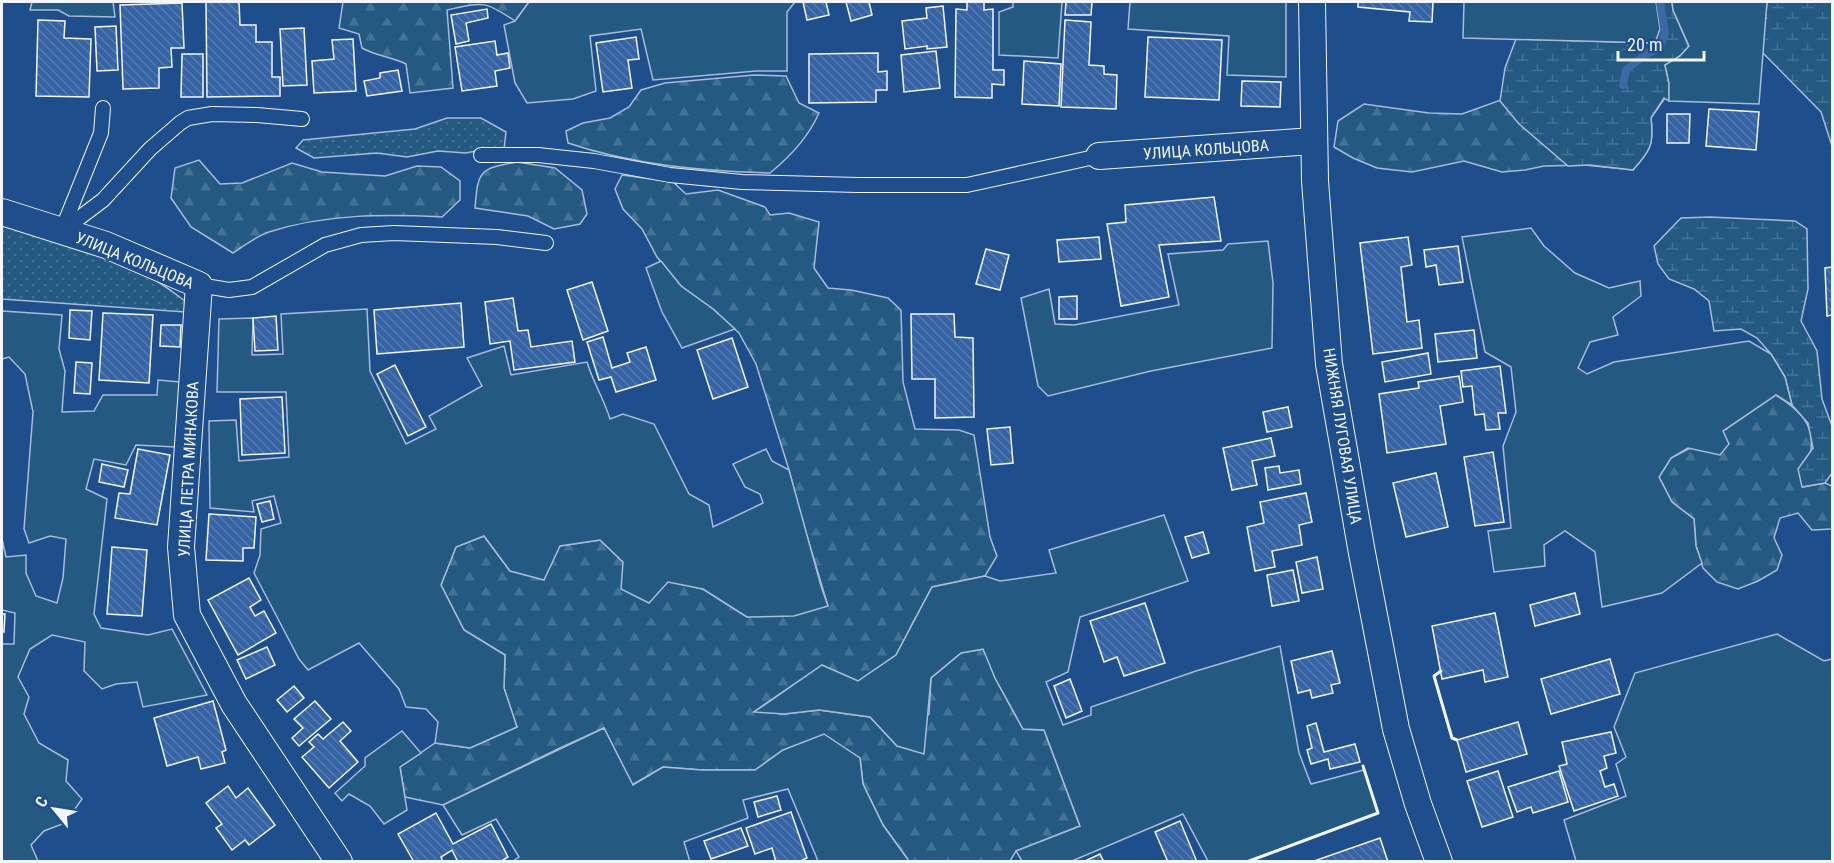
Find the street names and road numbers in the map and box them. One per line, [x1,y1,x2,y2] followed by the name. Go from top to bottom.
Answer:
[1143,136,1270,163] street label: УЛИЦА КОЛЬЦОВА
[73,228,197,293] street label: УЛИЦА КОЛЬЦОВА
[1319,347,1366,526] street label: НИЖНЯЯ ЛУГОВАЯ УЛИЦА
[174,381,203,557] street label: УЛИЦА ПЕТРА МИНАКОВА

